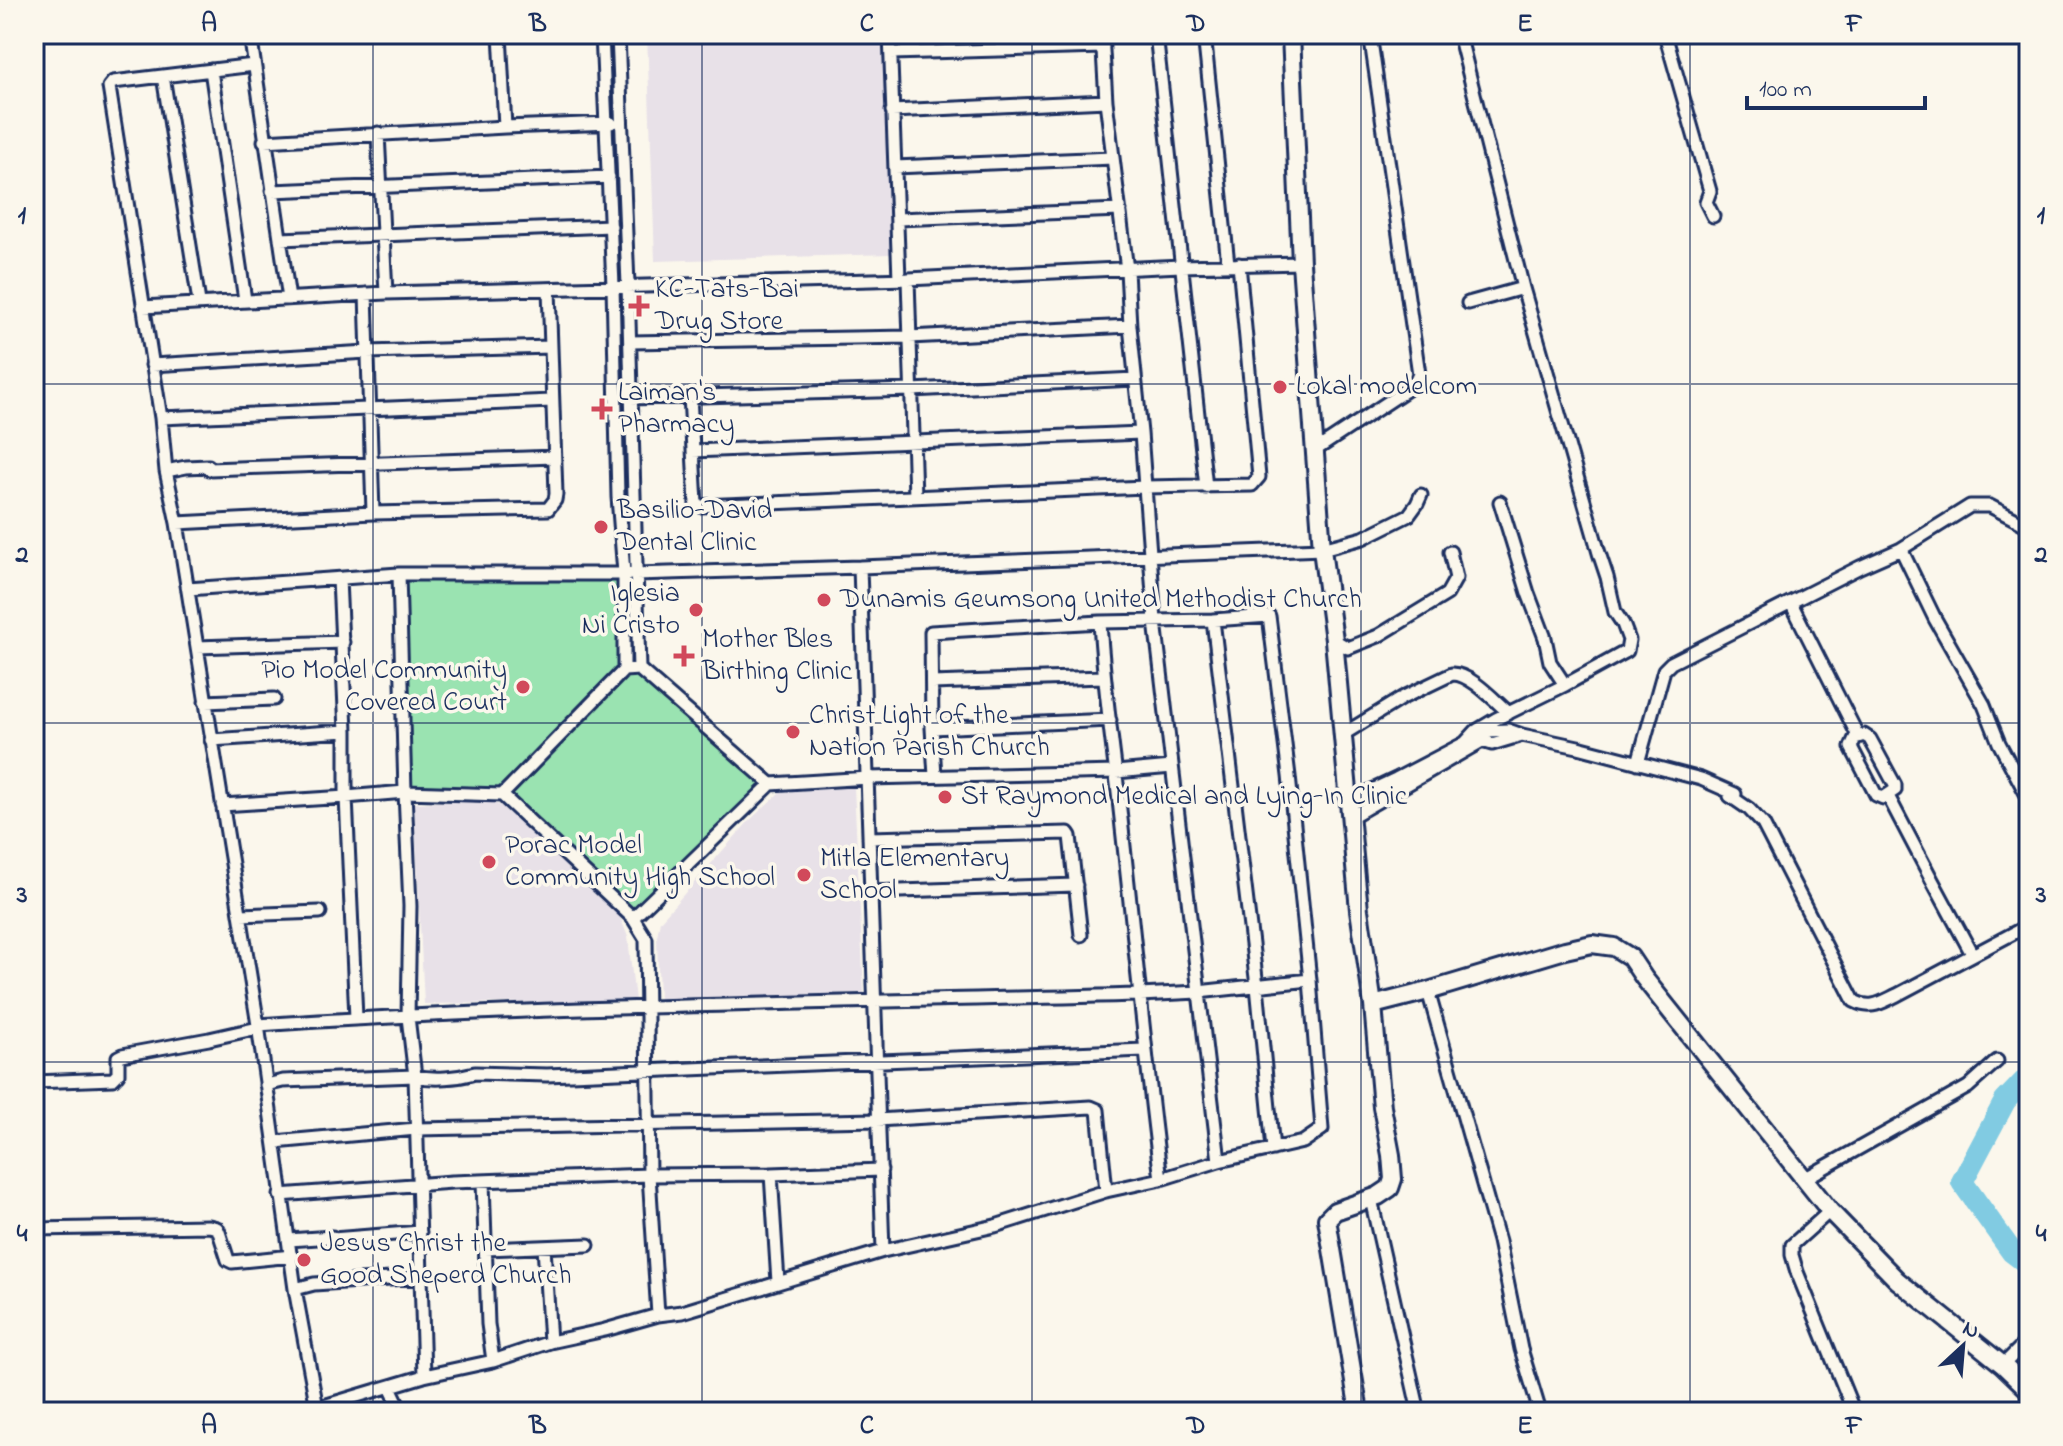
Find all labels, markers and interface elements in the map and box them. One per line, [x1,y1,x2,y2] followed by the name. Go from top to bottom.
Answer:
[201,6,217,44] text: A
[528,6,547,44] text: B
[860,6,874,44] text: C
[1185,6,1206,44] text: D
[1517,6,1533,44] text: E
[1844,6,1863,44] text: F
[1747,60,1925,110] scale bar
[1759,73,1812,108] text: 100 m
[18,198,27,236] text: 1
[2037,198,2046,236] text: 1
[654,270,799,343] place label: KC-Tats-Bai Drug Store
[630,297,648,315] marker: KC-Tats-Bai Drug Store
[1296,367,1477,408] place label: Lokal modelcom
[618,373,734,446] place label: Laiman's Pharmacy
[1271,378,1289,396] marker: Lokal modelcom
[593,400,611,418] marker: Laiman's Pharmacy
[616,491,773,564] place label: Basilio-David Dental Clinic
[592,518,610,536] marker: Basilio-David Dental Clinic
[15,537,29,575] text: 2
[2034,537,2048,575] text: 2
[582,574,680,647] place label: Iglesia Ni Cristo
[839,580,1362,621] place label: Dunamis Geumsong United Methodist Church
[815,591,833,609] marker: Dunamis Geumsong United Methodist Church
[687,601,705,619] marker: Iglesia Ni Cristo
[701,620,853,693] place label: Mother Bles Birthing Clinic
[673,645,695,667] marker: Mother Bles Birthing Clinic
[261,651,507,724] place label: Pio Model Community Covered Court
[514,678,532,696] marker: Pio Model Community Covered Court
[809,696,1050,769] place label: Christ Light of the Nation Parish Church
[784,723,802,741] marker: Christ Light of the Nation Parish Church
[961,777,1408,818] place label: St Raymond Medical and Lying-In Clinic
[936,788,954,806] marker: St Raymond Medical and Lying-In Clinic
[505,826,775,899] place label: Porac Model Community High School
[820,839,1009,912] place label: Mitla Elementary School
[480,853,498,871] marker: Porac Model Community High School
[795,866,813,884] marker: Mitla Elementary School
[16,877,28,915] text: 3
[2035,877,2047,915] text: 3
[17,1216,28,1254] text: 4
[2036,1216,2047,1254] text: 4
[320,1224,571,1297] place label: Jesus Christ the Good Sheperd Church
[295,1251,313,1269] marker: Jesus Christ the Good Sheperd Church
[1923,1306,2003,1386] north arrow
[1957,1313,1984,1348] text: N
[201,1408,217,1446] text: A
[528,1408,547,1446] text: B
[860,1408,874,1446] text: C
[1185,1408,1206,1446] text: D
[1517,1408,1533,1446] text: E
[1844,1408,1863,1446] text: F

